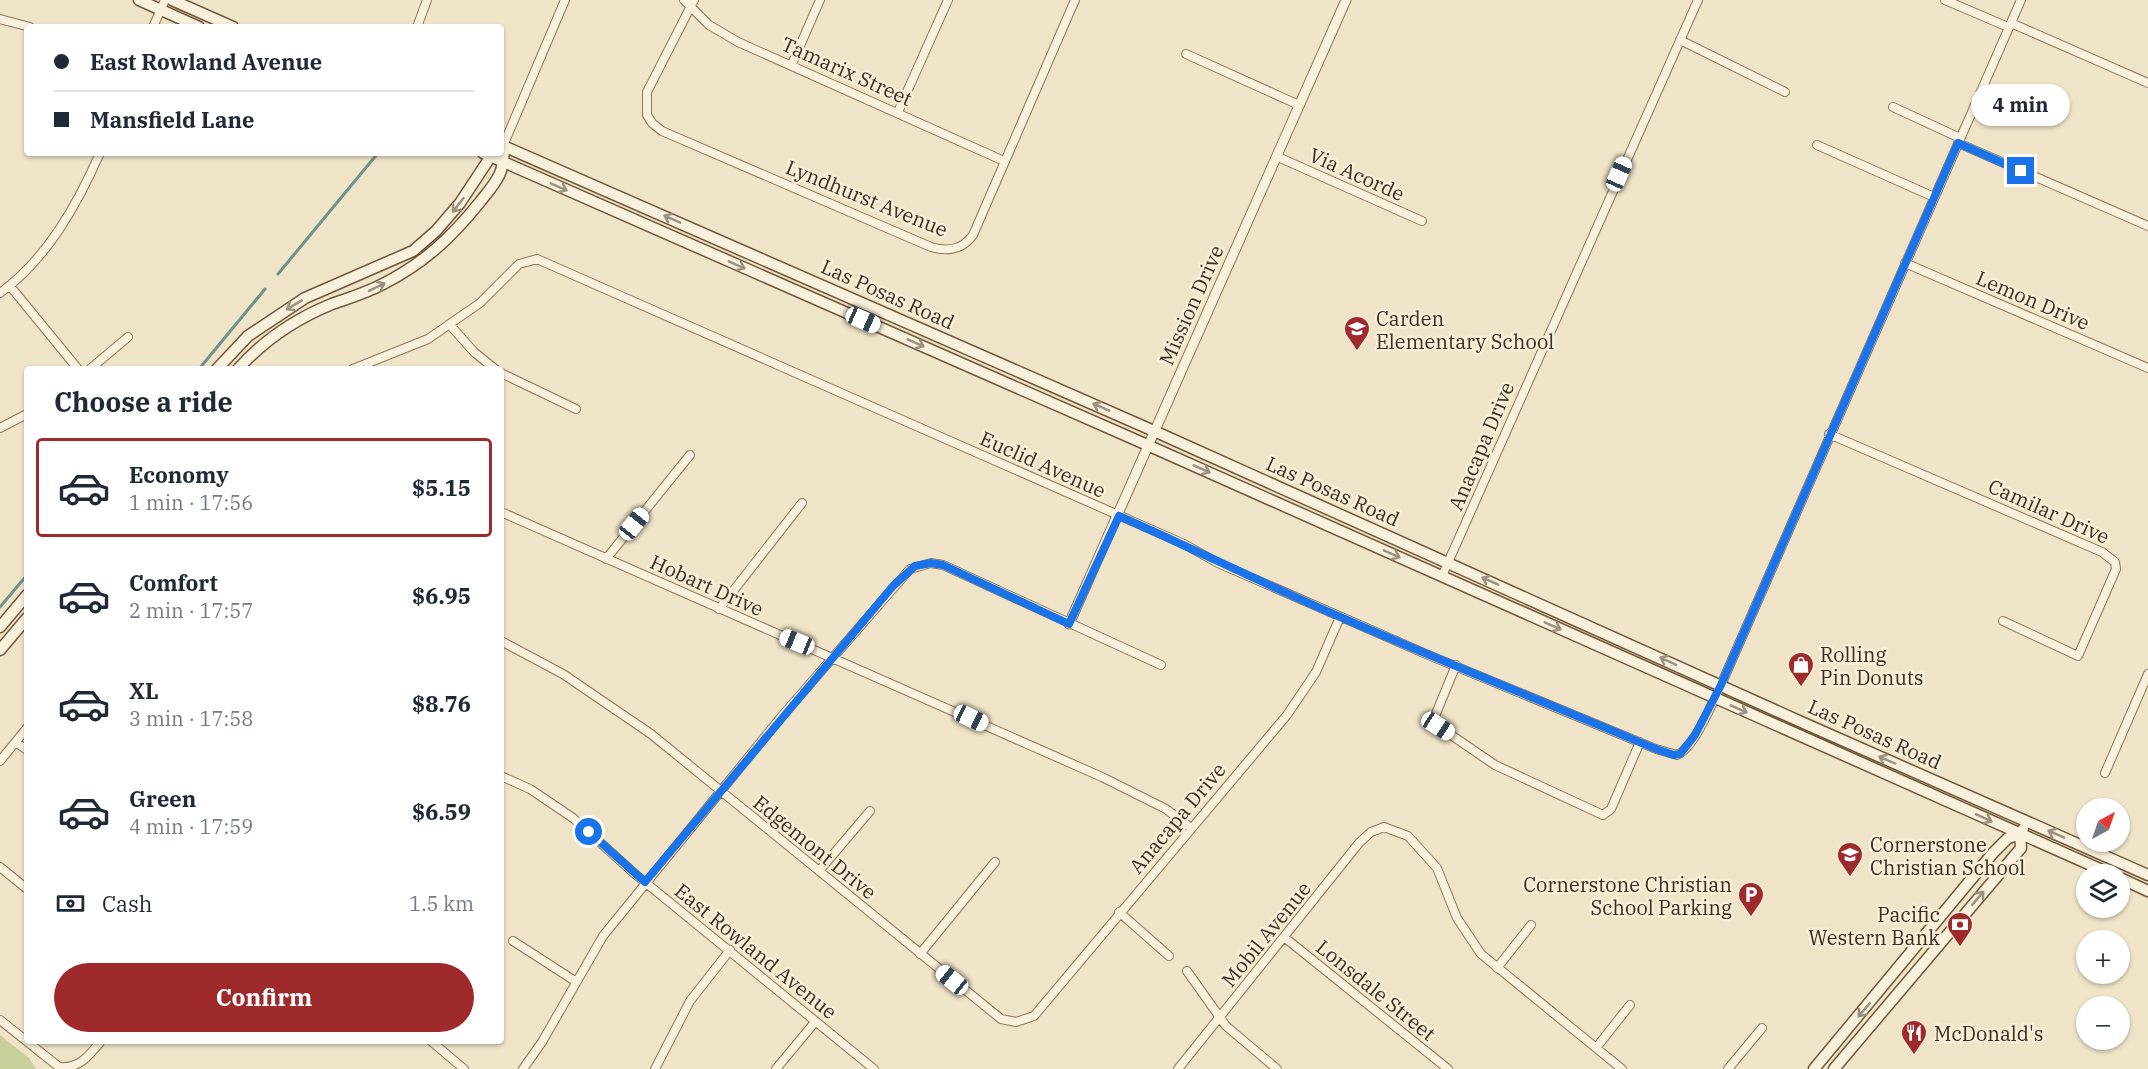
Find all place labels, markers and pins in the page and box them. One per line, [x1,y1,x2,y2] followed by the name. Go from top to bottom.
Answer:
[1376,305,1554,355] place label: Carden Elementary School
[1342,314,1372,352] school or university icon: Carden Elementary School
[1820,641,1924,691] place label: Rolling Pin Donuts
[1786,650,1816,688] shop icon: Rolling Pin Donuts
[1870,831,2025,881] place label: Cornerstone Christian School
[1835,840,1865,878] school or university icon: Cornerstone Christian School
[1523,871,1732,921] place label: Cornerstone Christian School Parking
[1736,880,1766,918] parking icon: Cornerstone Christian School Parking
[1808,901,1940,951] place label: Pacific Western Bank
[1945,910,1975,948] bank icon: Pacific Western Bank
[1899,1018,1929,1056] restaurant icon: McDonald's
[1934,1020,2044,1047] place label: McDonald's

